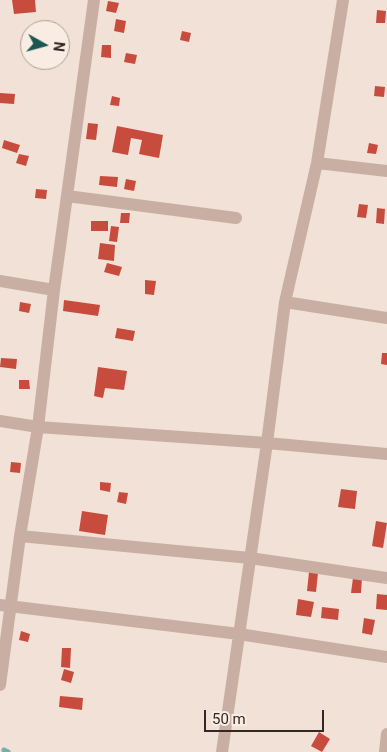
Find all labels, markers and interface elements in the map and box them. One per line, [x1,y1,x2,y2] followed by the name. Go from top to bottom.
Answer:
[20,20,70,70] north arrow
[50,41,67,53] text: N
[207,700,327,732] scale bar
[212,710,246,728] text: 50 m

